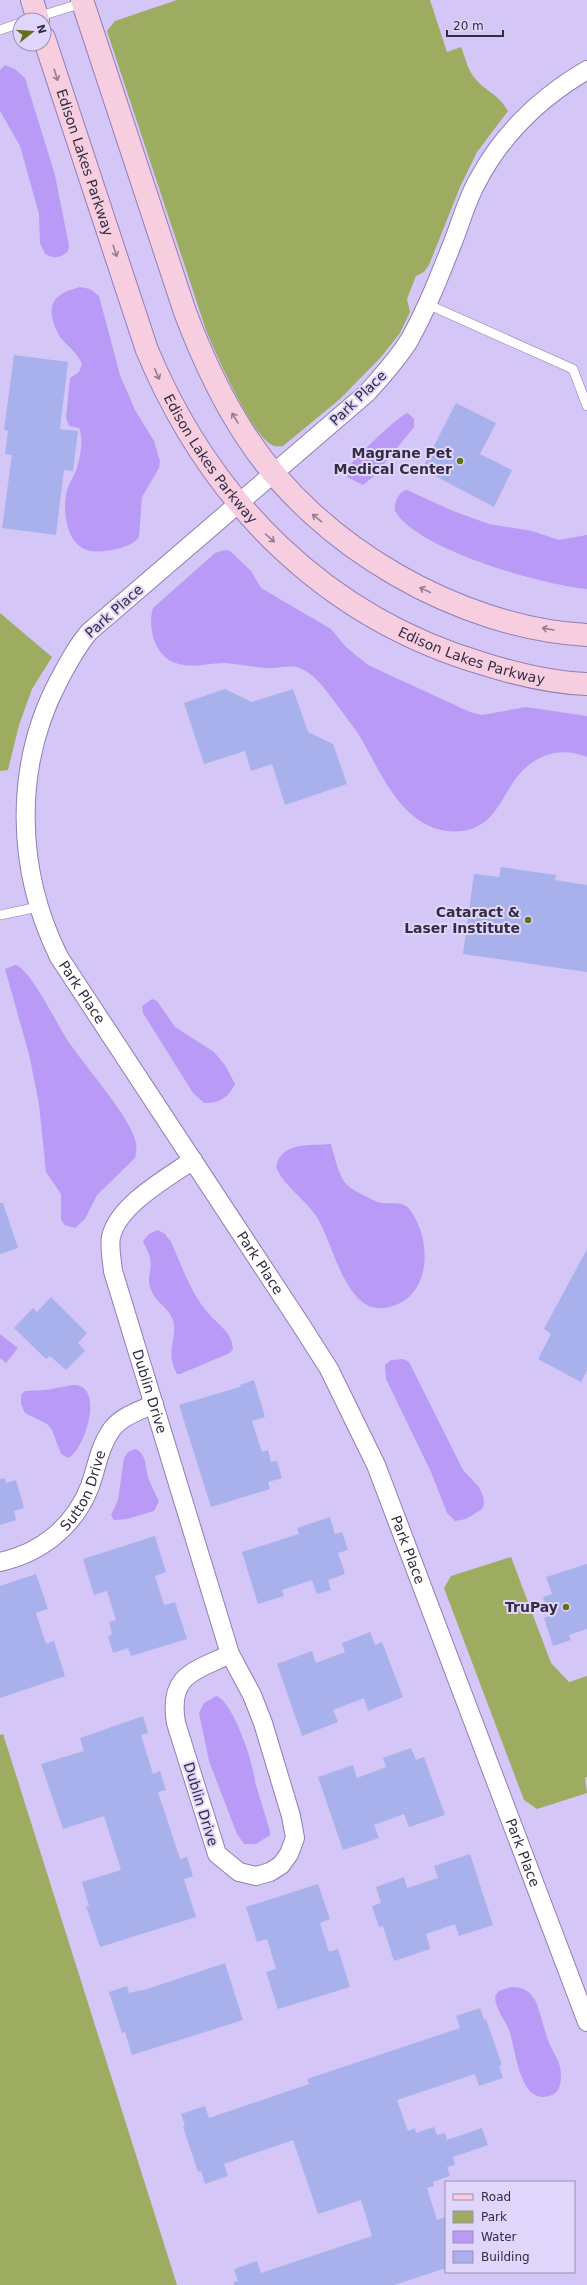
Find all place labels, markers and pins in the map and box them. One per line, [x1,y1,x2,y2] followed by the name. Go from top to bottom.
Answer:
[334,445,452,477] place label: Magrane Pet Medical Center
[455,456,465,466] marker: Magrane Pet Medical Center
[404,904,520,936] place label: Cataract & Laser Institute
[523,915,533,925] marker: Cataract & Laser Institute
[505,1599,558,1615] place label: TruPay
[561,1602,571,1612] marker: TruPay

